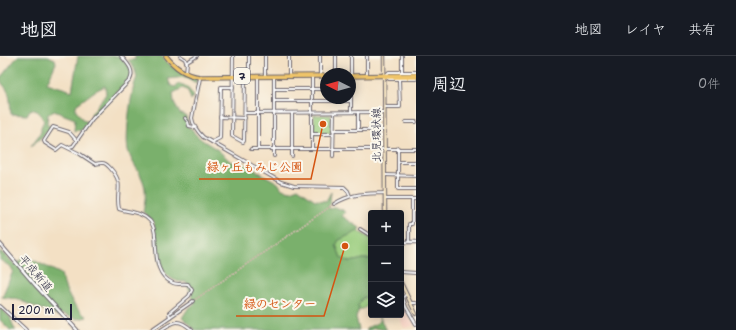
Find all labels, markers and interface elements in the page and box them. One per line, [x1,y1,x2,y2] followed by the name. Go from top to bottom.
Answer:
[20,17,58,42] text: 地図
[575,20,603,38] text: 地図
[625,20,666,38] text: レイヤ
[688,20,716,38] text: 共有
[234,68,250,84] road number: 7
[320,68,356,104] north arrow
[432,73,466,95] text: 周辺
[698,75,720,92] text: 0件
[369,108,384,163] street label: 北見環状線
[199,155,311,179] callout: 緑ヶ丘もみじ公園
[207,159,303,175] text: 緑ヶ丘もみじ公園
[368,210,404,318] map controls
[368,210,404,246] button: +
[368,246,404,282] button: −
[16,252,56,295] street label: 平成新道
[368,282,404,318] button: layers
[236,292,324,316] callout: 緑のセンター
[244,296,316,312] text: 緑のセンター
[12,302,72,321] scale bar
[18,303,54,318] text: 200 m

